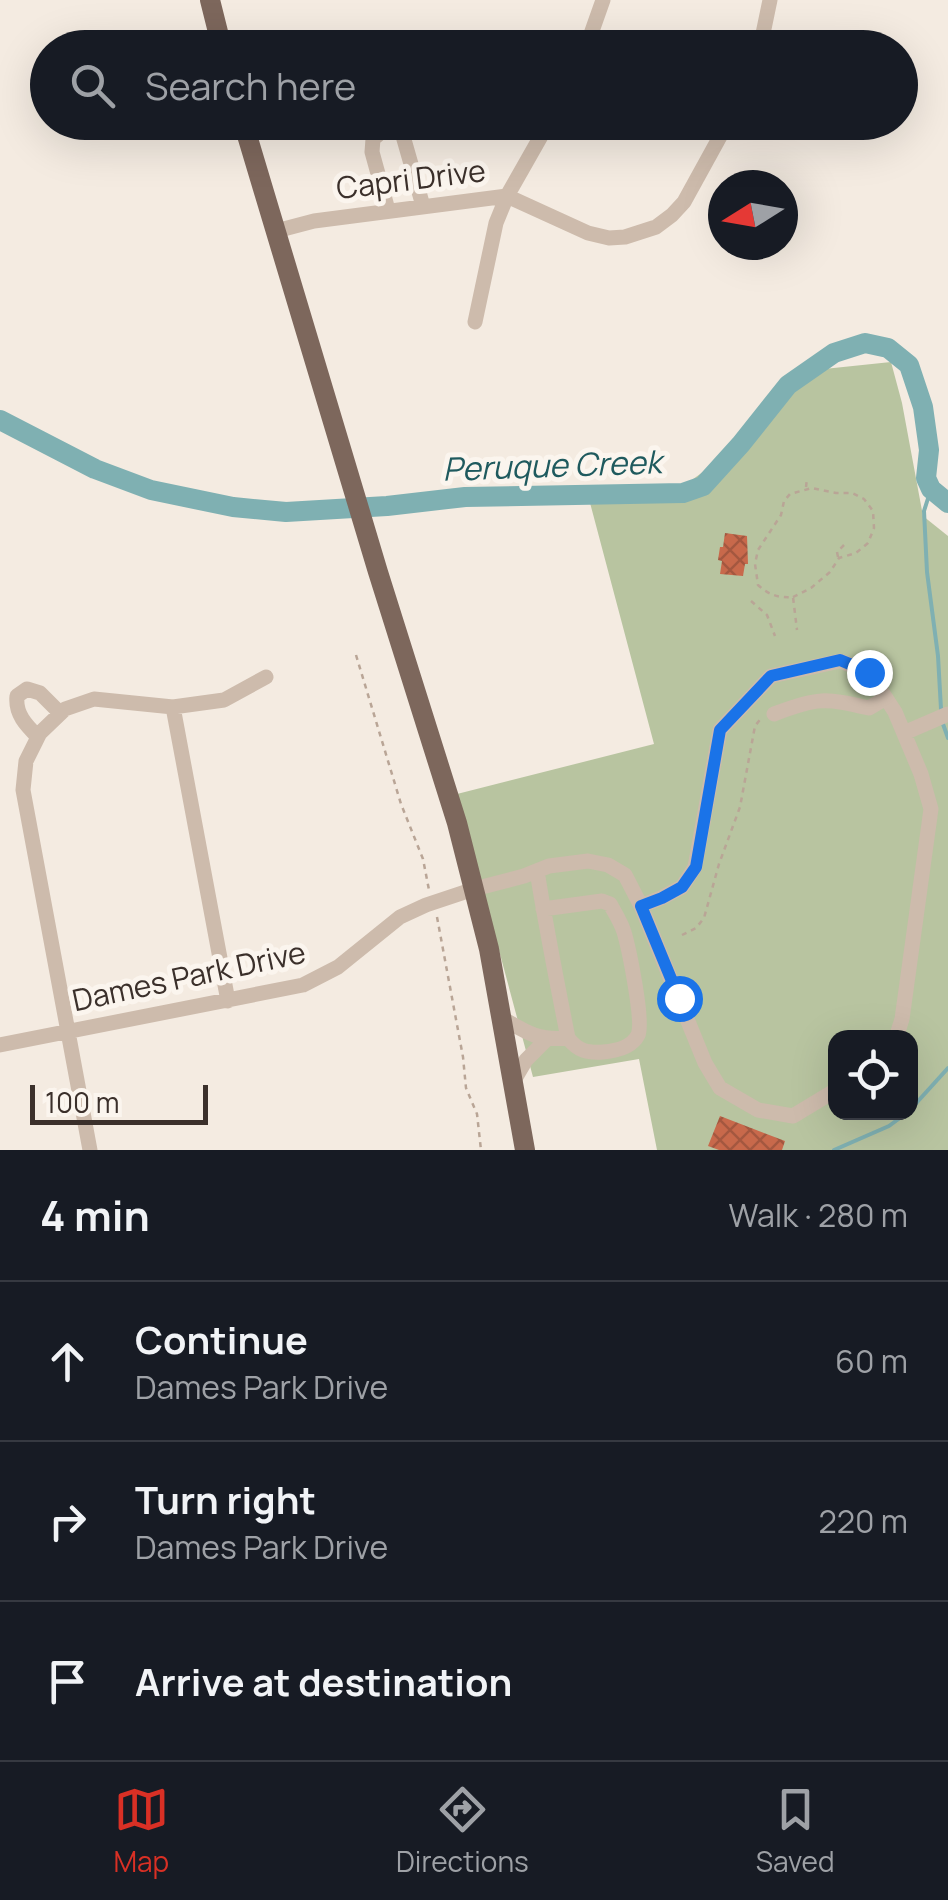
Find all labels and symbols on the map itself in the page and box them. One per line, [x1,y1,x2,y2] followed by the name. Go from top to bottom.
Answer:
[334,149,488,208] street label: Capri Drive
[708,170,798,260] north arrow
[442,439,666,491] water label: Peruque Creek
[847,650,893,696] route end
[68,931,309,1020] street label: Dames Park Drive
[657,976,703,1022] route start
[30,1080,208,1124] scale bar

